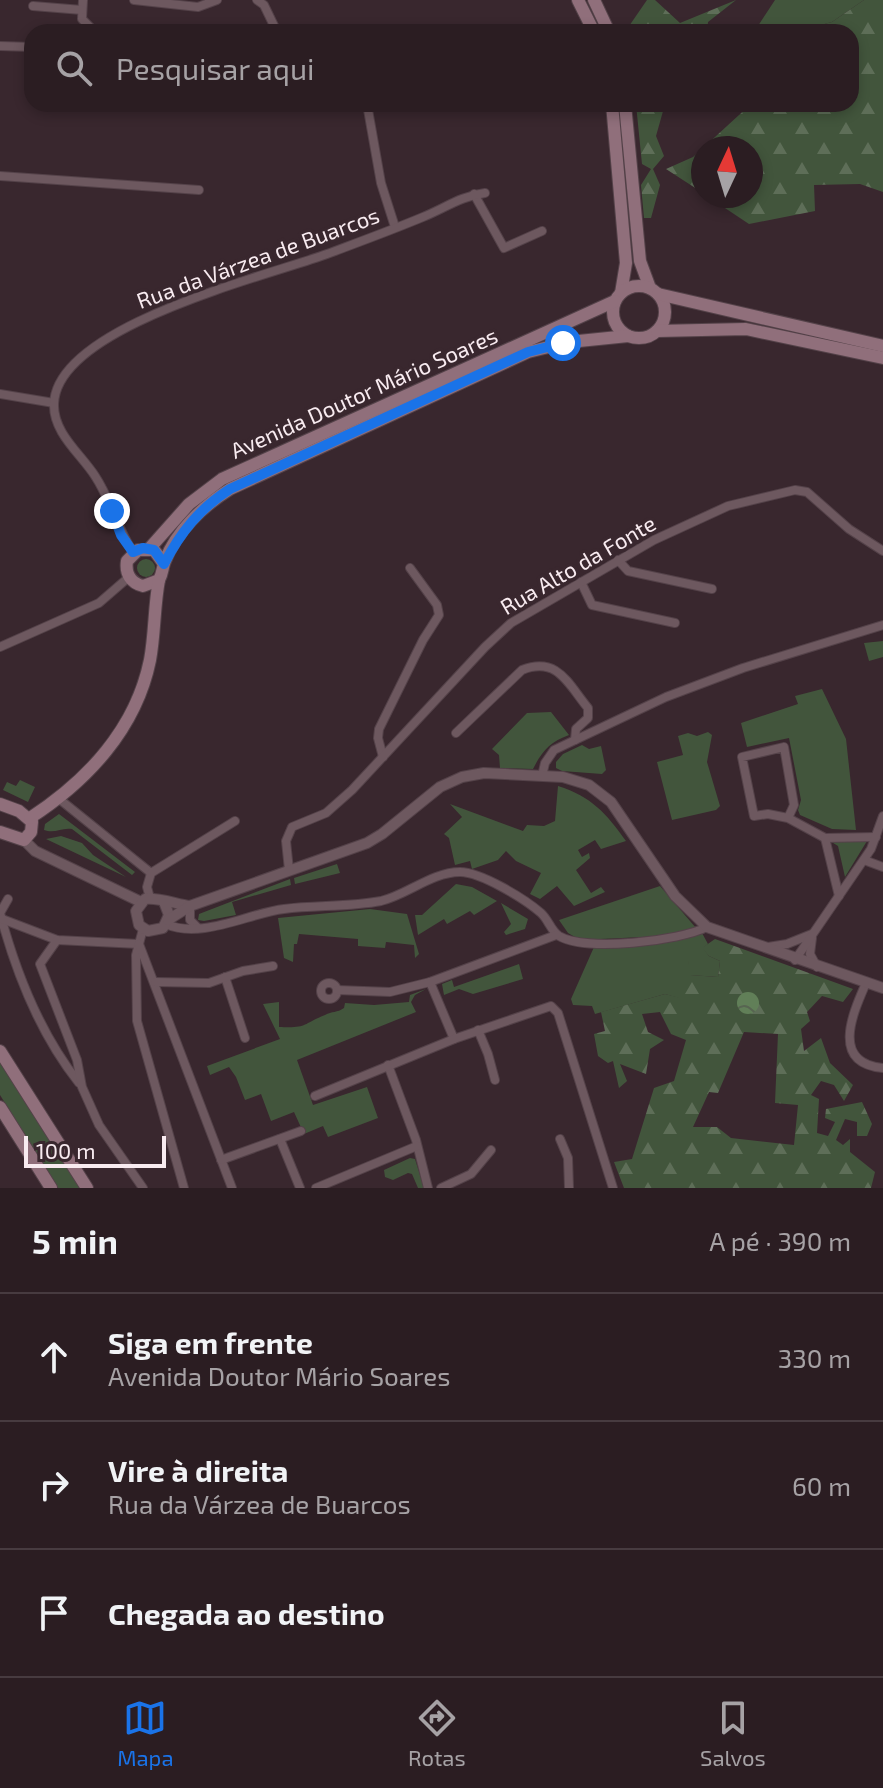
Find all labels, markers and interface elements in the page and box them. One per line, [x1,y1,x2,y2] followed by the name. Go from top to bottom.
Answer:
[24,24,859,112] search box
[52,46,96,90] icon: search
[116,50,314,86] text: Pesquisar aqui
[691,136,763,208] north arrow
[133,201,383,313] street label: Rua da Várzea de Buarcos
[226,321,501,463] street label: Avenida Doutor Mário Soares
[545,325,581,361] route start
[94,493,130,529] route end
[495,509,660,619] street label: Rua Alto da Fonte
[24,1132,166,1168] scale bar
[36,1137,95,1163] text: 100 m
[32,1220,118,1261] text: 5 min
[709,1225,851,1256] text: A pé · 390 m
[108,1324,313,1360] text: Siga em frente
[32,1335,76,1379] icon: ahead
[778,1342,851,1373] text: 330 m
[108,1360,450,1391] text: Avenida Doutor Mário Soares
[108,1452,288,1488] text: Vire à direita
[32,1463,76,1507] icon: right
[792,1470,851,1501] text: 60 m
[108,1488,411,1519] text: Rua da Várzea de Buarcos
[32,1591,76,1635] icon: arrive
[108,1595,385,1631] text: Chegada ao destino
[117,1696,173,1770] tab: Mapa
[408,1696,466,1770] tab: Rotas
[700,1696,766,1770] tab: Salvos

